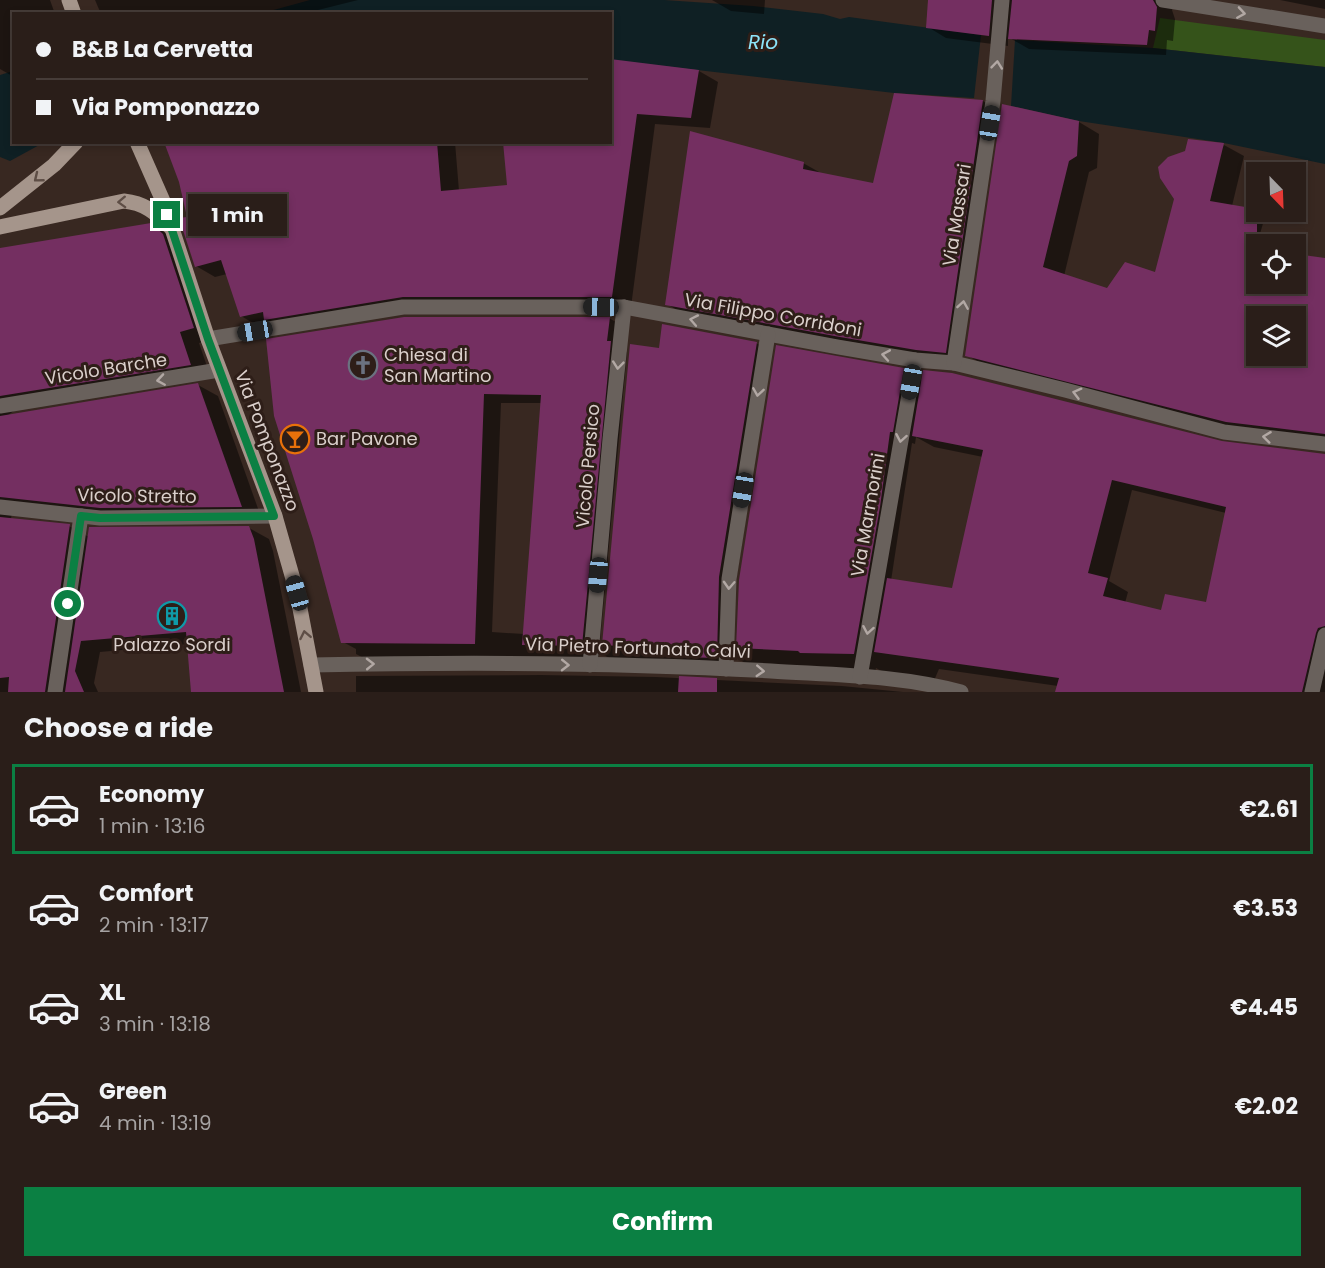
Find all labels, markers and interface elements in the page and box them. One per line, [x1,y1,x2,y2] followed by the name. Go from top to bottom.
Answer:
[1237,6,1246,18] one-way arrow
[748,28,778,56] water label: Rio
[72,34,253,65] text: B&B La Cervetta
[990,61,1003,70] one-way arrow
[72,92,260,123] text: Via Pomponazzo
[978,104,1002,142] car
[936,162,977,268] street label: Via Massari
[1246,162,1306,222] north arrow
[1246,162,1306,366] map controls
[34,171,45,182] one-way arrow
[188,194,287,236] callout: 1 min
[117,196,126,208] one-way arrow
[153,201,180,228] route end
[211,201,264,229] text: 1 min
[1246,234,1306,294] button: locate
[683,287,864,342] street label: Via Filippo Corridoni
[583,298,619,316] car
[956,301,968,310] one-way arrow
[1246,306,1306,366] button: layers
[690,314,700,327] one-way arrow
[236,319,274,343] car
[384,342,491,388] place label: Chiesa di San Martino
[43,347,169,390] street label: Vicolo Barche
[347,349,379,381] church icon: Chiesa di San Martino
[882,349,892,362] one-way arrow
[612,361,625,370] one-way arrow
[899,363,923,401] car
[229,367,306,515] street label: Via Pomponazzo
[157,373,167,386] one-way arrow
[753,387,765,397] one-way arrow
[1072,388,1083,400] one-way arrow
[570,403,605,529] street label: Vicolo Persico
[279,423,311,455] bar icon: Bar Pavone
[316,426,418,451] place label: Bar Pavone
[1262,431,1272,444] one-way arrow
[895,433,908,443] one-way arrow
[844,451,891,579] street label: Via Marmorini
[731,471,755,509] car
[77,482,197,509] street label: Vicolo Stretto
[587,556,609,594] car
[283,573,311,613] car
[723,580,736,589] one-way arrow
[54,590,81,617] route start
[156,600,188,632] building icon: Palazzo Sordi
[862,625,875,635] one-way arrow
[299,630,312,640] one-way arrow
[525,631,751,664] street label: Via Pietro Fortunato Calvi
[113,632,231,657] place label: Palazzo Sordi
[365,658,374,670] one-way arrow
[560,658,569,671] one-way arrow
[755,664,764,677] one-way arrow
[24,709,213,746] text: Choose a ride
[99,779,204,810] text: Economy
[27,782,81,836] icon: car
[1239,794,1298,825] text: €2.61
[99,812,206,840] text: 1 min · 13:16
[99,878,193,909] text: Comfort
[27,881,81,935] icon: car
[1233,893,1298,924] text: €3.53
[99,911,209,939] text: 2 min · 13:17
[99,977,125,1008] text: XL
[27,980,81,1034] icon: car
[1230,992,1298,1023] text: €4.45
[99,1010,211,1038] text: 3 min · 13:18
[99,1076,167,1107] text: Green
[27,1079,81,1133] icon: car
[1235,1091,1298,1122] text: €2.02
[99,1109,212,1137] text: 4 min · 13:19
[24,1187,1301,1256] button: Confirm

